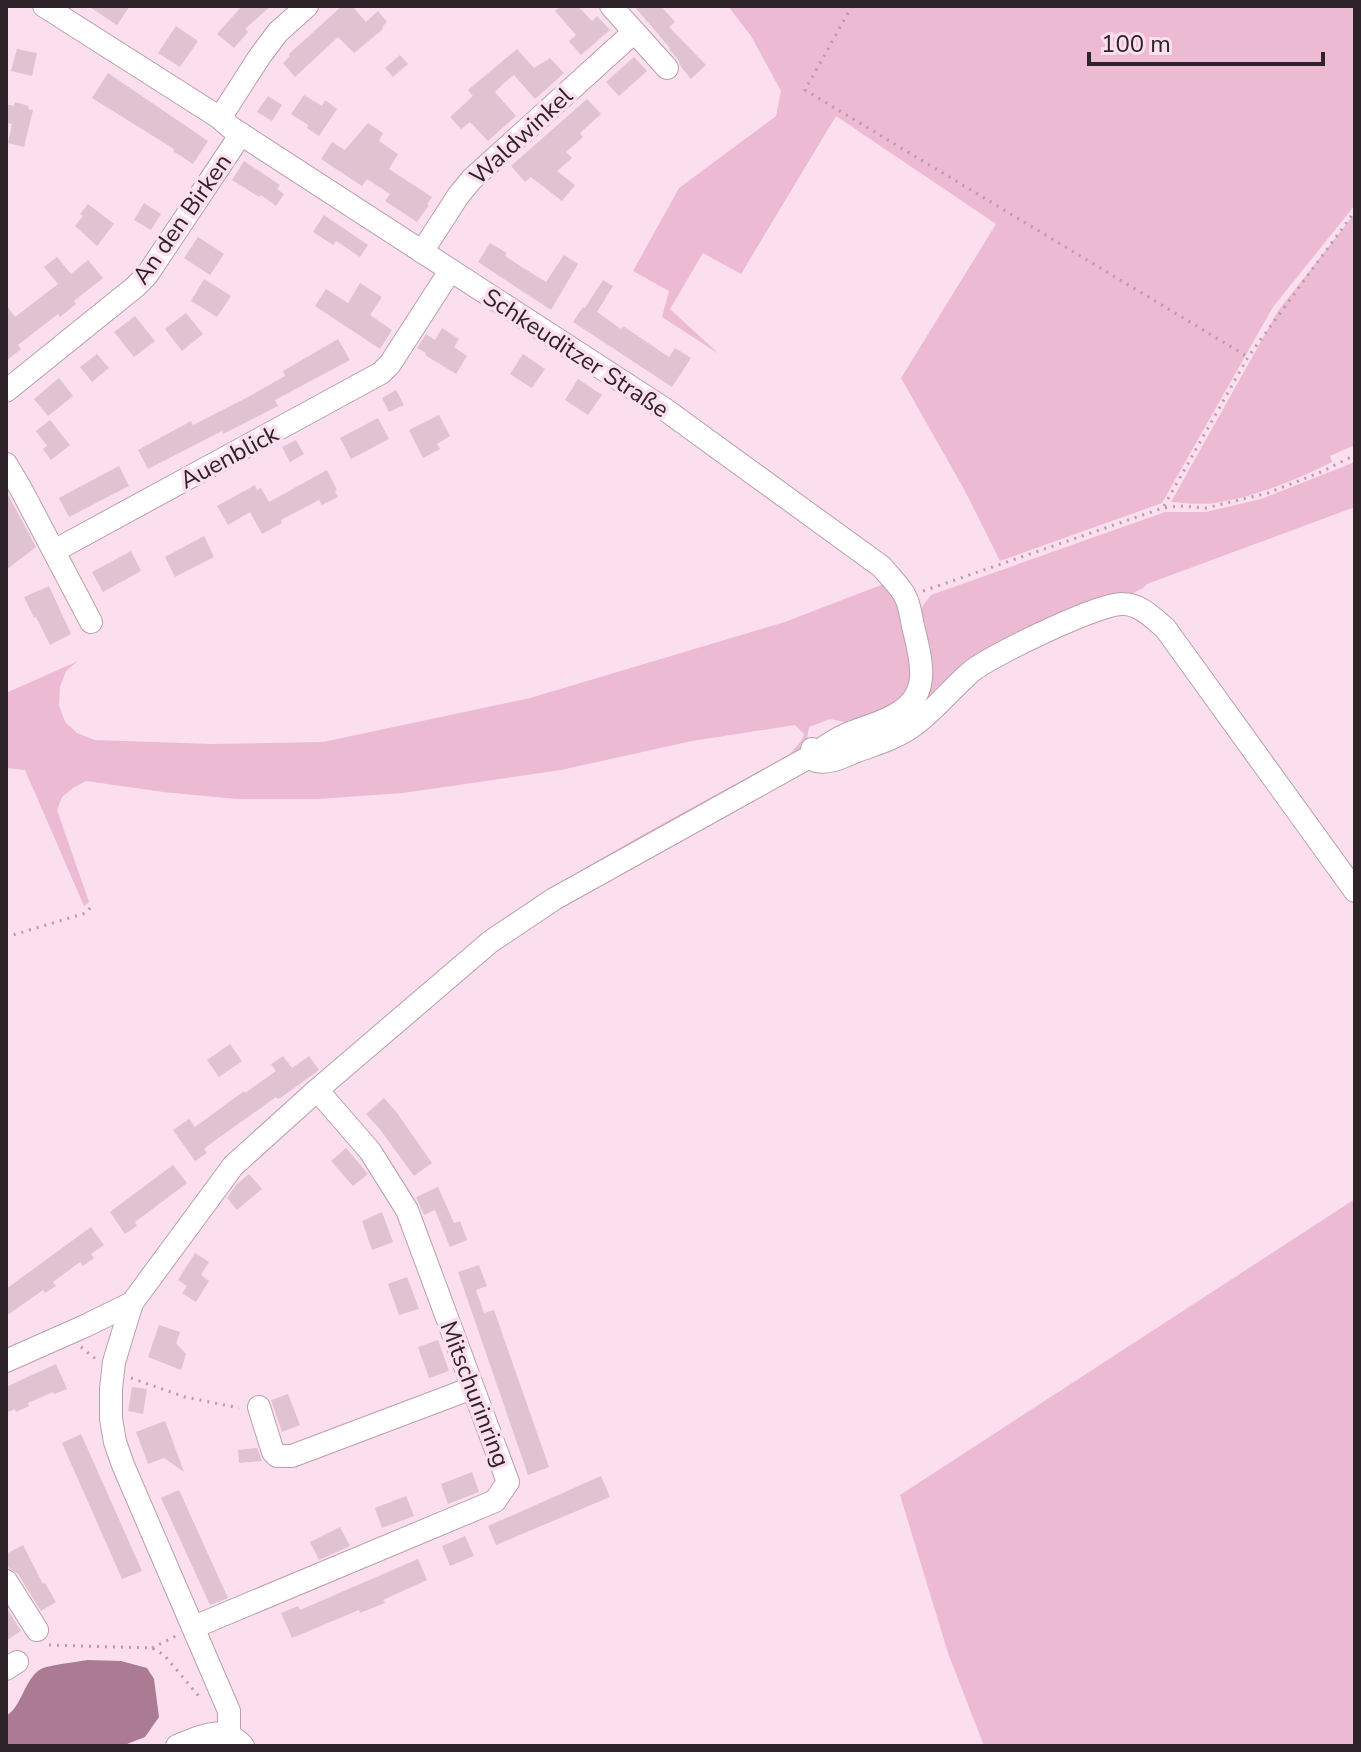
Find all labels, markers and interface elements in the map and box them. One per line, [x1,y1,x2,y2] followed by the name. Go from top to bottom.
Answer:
[1089,16,1323,66] scale bar
[1101,28,1171,60] text: 100 m
[463,80,579,192] street label: Waldwinkel
[125,147,239,291] street label: An den Birken
[477,281,675,425] street label: Schkeuditzer Straße
[174,417,285,496] street label: Auenblick
[432,1316,518,1472] street label: Mitschurinring

